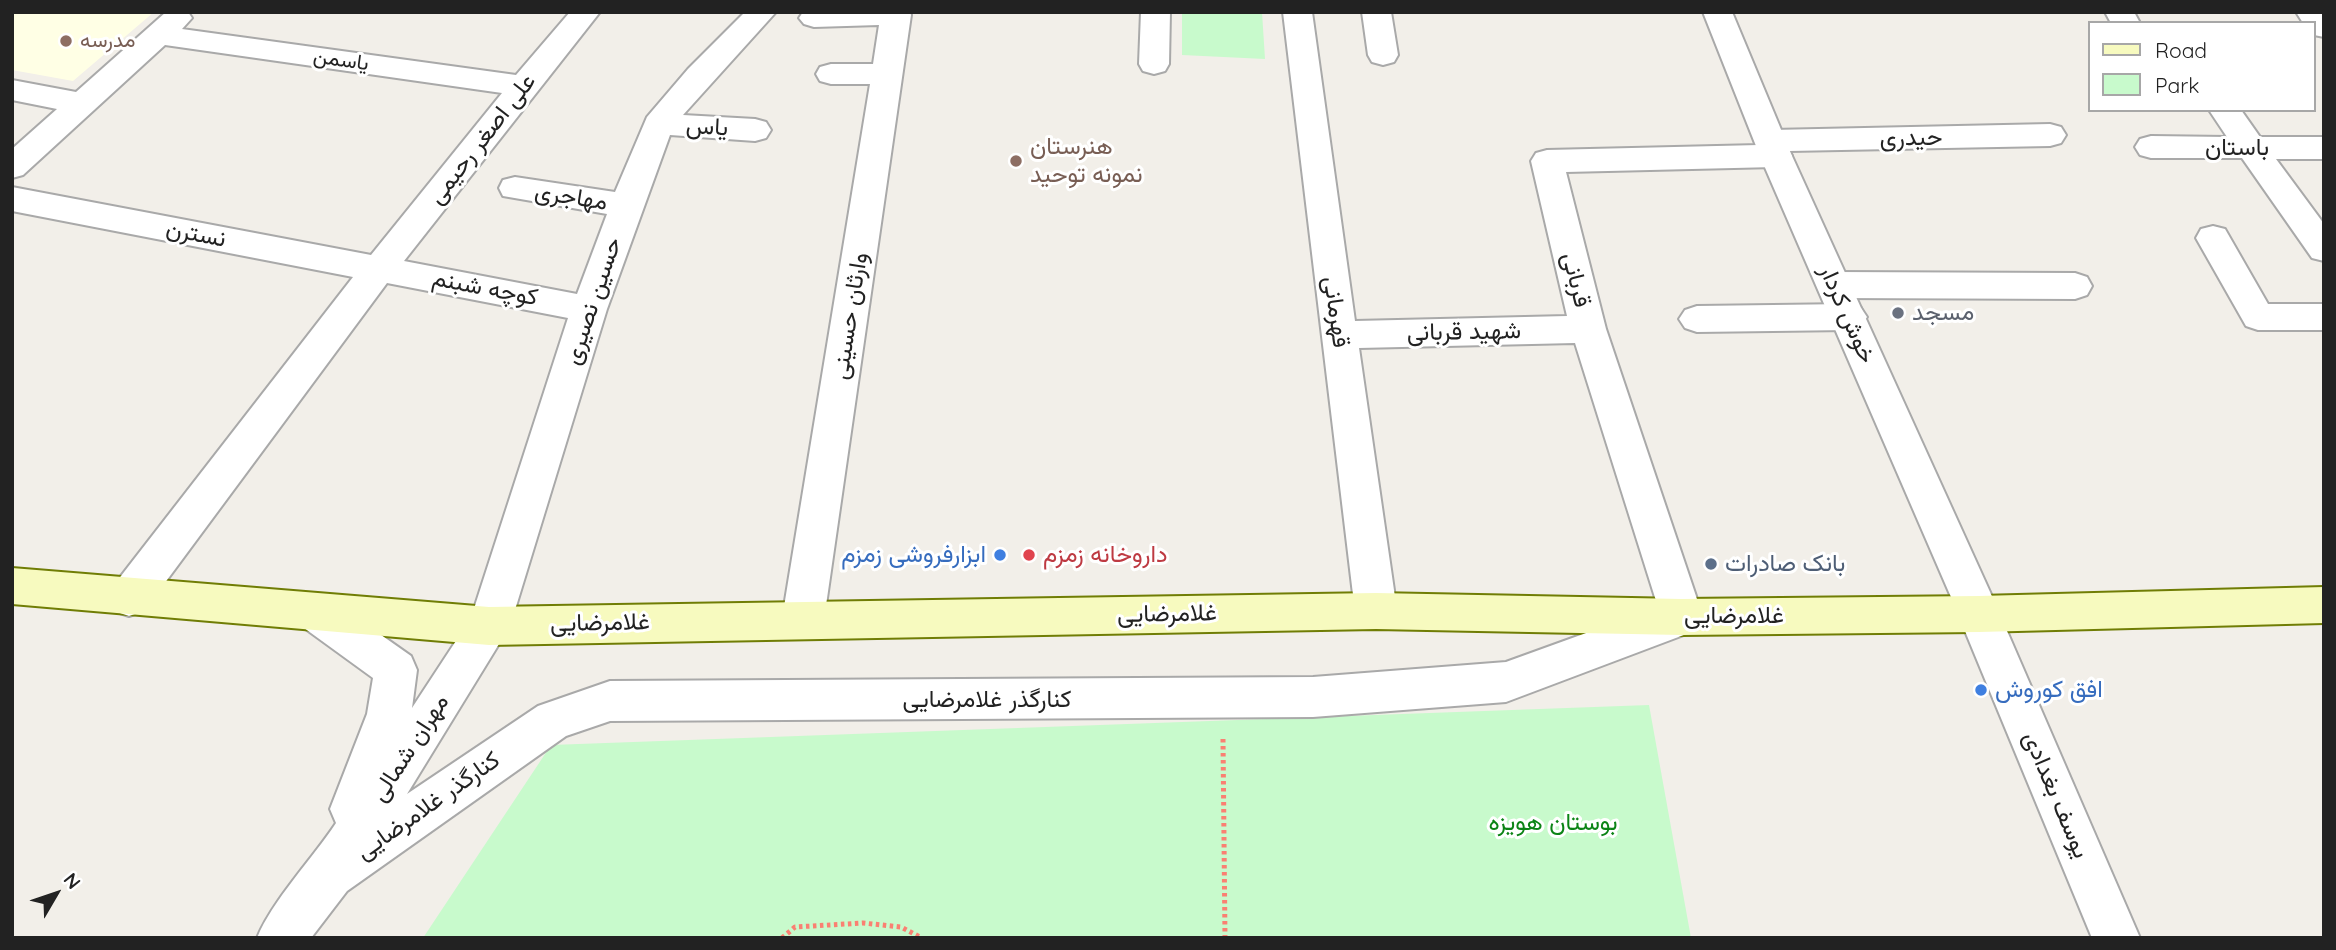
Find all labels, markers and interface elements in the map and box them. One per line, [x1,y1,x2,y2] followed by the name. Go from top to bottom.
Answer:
[2088,21,2315,112] legend
[80,28,135,54] place label: مدرسه
[58,33,74,49] marker: مدرسه
[2155,37,2207,63] text: Road
[312,44,370,76] street label: یاسمن
[422,68,542,210] street label: علی اصغر رحیمی
[2155,72,2199,98] text: Park
[685,112,729,142] street label: یاس
[1879,123,1943,153] street label: حیدری
[1030,133,1143,189] place label: هنرستان نمونه توحید
[2205,134,2269,162] street label: باستان
[1008,153,1024,169] marker: هنرستان نمونه توحید
[533,177,609,217] street label: مهاجری
[164,214,228,254] street label: نسترن
[558,233,628,369] street label: حسین نصیری
[826,250,874,382] street label: وارثان حسینی
[1555,250,1597,310] street label: قربانی
[1812,260,1882,368] street label: خوش کردار
[430,264,540,312] street label: کوچه شبنم
[1317,274,1355,350] street label: قهرمانی
[1912,299,1974,327] place label: مسجد
[1890,305,1906,321] marker: مسجد
[1407,317,1521,347] street label: شهید قربانی
[841,541,986,569] place label: ابزارفروشی زمزم
[1043,541,1168,569] place label: داروخانه زمزم
[992,547,1008,563] marker: ابزارفروشی زمزم
[1021,547,1037,563] marker: داروخانه زمزم
[1725,550,1845,578] place label: بانک صادرات
[1703,556,1719,572] marker: بانک صادرات
[1117,599,1217,629] street label: غلامرضایی
[1684,602,1784,630] street label: غلامرضایی
[550,608,650,638] street label: غلامرضایی
[1995,676,2103,704] place label: افق کوروش
[1973,682,1989,698] marker: افق کوروش
[902,686,1072,714] street label: کنارگذر غلامرضایی
[365,689,455,807] street label: مهران شمالی
[2016,727,2096,863] street label: یوسف بغدادی
[351,746,505,866] street label: کنارگذر غلامرضایی
[1488,809,1618,837] park label: بوستان هویزه
[21,859,91,929] north arrow
[59,868,86,894] text: N

